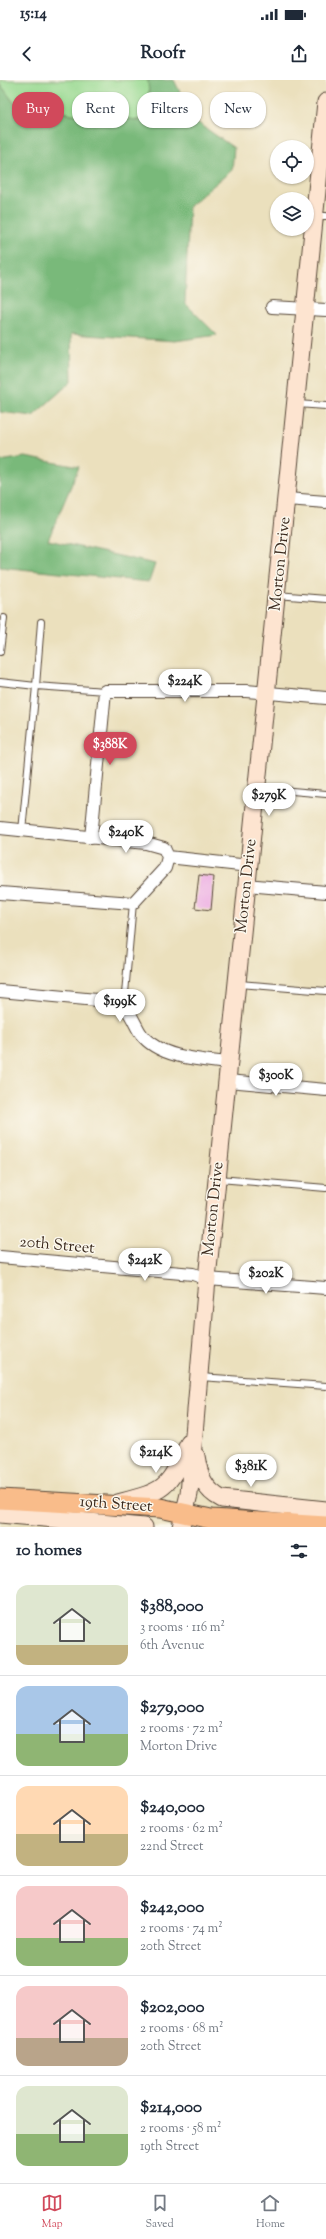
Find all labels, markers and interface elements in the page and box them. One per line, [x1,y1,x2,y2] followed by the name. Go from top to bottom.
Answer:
[20,4,47,25] text: 15:14
[140,41,186,67] text: Roofr
[16,43,38,65] icon: back
[288,43,310,65] icon: share
[12,92,64,128] chip: Buy
[72,92,129,128] chip: Rent
[137,92,202,128] chip: Filters
[210,92,266,128] chip: New
[270,140,314,236] map controls
[270,140,314,184] button: locate
[270,192,314,236] button: layers
[265,516,297,612] street label: Morton Drive
[157,669,213,703] pin: $224K
[167,673,203,691] text: $224K
[82,732,138,766] pin: $388K
[93,736,127,754] text: $388K
[241,783,297,817] pin: $279K
[251,787,287,805] text: $279K
[98,820,154,854] pin: $240K
[108,824,144,842] text: $240K
[231,838,263,934] street label: Morton Drive
[92,989,148,1023] pin: $199K
[103,993,137,1011] text: $199K
[248,1063,304,1097] pin: $300K
[258,1067,294,1085] text: $300K
[198,1161,230,1257] street label: Morton Drive
[18,1231,96,1261] street label: 20th Street
[117,1248,173,1282] pin: $242K
[127,1252,163,1270] text: $242K
[238,1261,294,1295] pin: $202K
[248,1265,284,1283] text: $202K
[128,1440,184,1474] pin: $214K
[139,1444,173,1462] text: $214K
[223,1454,279,1488] pin: $381K
[235,1458,267,1476] text: $381K
[79,1491,154,1519] street label: 19th Street
[16,1539,82,1563] text: 10 homes
[288,1540,310,1562] icon: filters
[140,1595,204,1619] text: $388,000
[48,1601,96,1649] icon: home
[140,1619,225,1637] text: 3 rooms · 116 m²
[140,1637,205,1655] text: 6th Avenue
[140,1696,204,1720] text: $279,000
[48,1702,96,1750] icon: home
[140,1720,223,1738] text: 2 rooms · 72 m²
[140,1738,217,1756] text: Morton Drive
[140,1796,205,1820] text: $240,000
[48,1802,96,1850] icon: home
[140,1820,223,1838] text: 2 rooms · 62 m²
[140,1838,203,1856] text: 22nd Street
[140,1896,204,1920] text: $242,000
[48,1902,96,1950] icon: home
[140,1920,223,1938] text: 2 rooms · 74 m²
[140,1938,201,1956] text: 20th Street
[140,1996,205,2020] text: $202,000
[48,2002,96,2050] icon: home
[140,2020,224,2038] text: 2 rooms · 68 m²
[140,2038,201,2056] text: 20th Street
[140,2096,202,2120] text: $214,000
[48,2102,96,2150] icon: home
[140,2120,221,2138] text: 2 rooms · 58 m²
[140,2138,199,2156] text: 19th Street
[41,2192,63,2232] tab: Map
[145,2192,174,2232] tab: Saved
[256,2192,285,2232] tab: Home

